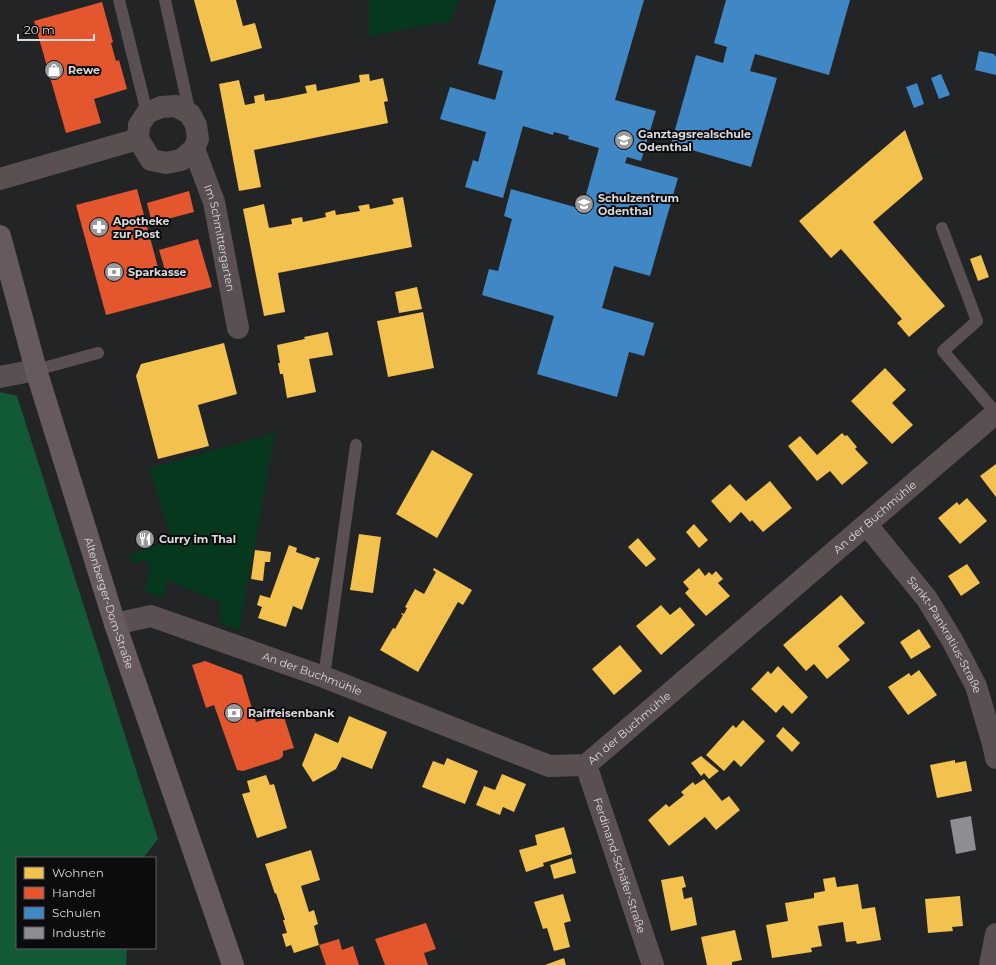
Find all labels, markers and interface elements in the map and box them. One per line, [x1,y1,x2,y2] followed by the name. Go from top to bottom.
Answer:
[18,16,94,42] scale bar
[24,22,55,37] text: 20 m
[43,59,65,81] shop icon: Rewe
[68,63,100,77] place label: Rewe
[638,127,751,154] place label: Ganztagsrealschule Odenthal
[613,129,635,151] school or university icon: Ganztagsrealschule Odenthal
[201,182,238,293] street label: Im Schmittergarten
[598,191,679,218] place label: Schulzentrum Odenthal
[573,193,595,215] school or university icon: Schulzentrum Odenthal
[112,214,170,241] place label: Apotheke zur Post
[88,216,110,238] pharmacy icon: Apotheke zur Post
[103,261,125,283] bank icon: Sparkasse
[128,265,187,279] place label: Sparkasse
[830,477,920,557] street label: An der Buchmühle
[134,528,156,550] restaurant icon: Curry im Thal
[159,532,236,546] place label: Curry im Thal
[81,535,137,671] street label: Altenberger-Dom-Straße
[904,573,985,695] street label: Sankt-Pankratius-Straße
[261,649,364,698] street label: An der Buchmühle
[585,688,674,768] street label: An der Buchmühle
[223,702,245,724] bank icon: Raiffeisenbank
[248,706,335,720] place label: Raiffeisenbank
[590,796,649,935] street label: Ferdinand-Schäfer-Straße
[16,857,156,949] legend
[52,865,104,880] text: Wohnen
[52,885,96,900] text: Handel
[52,905,101,920] text: Schulen
[52,925,106,940] text: Industrie

